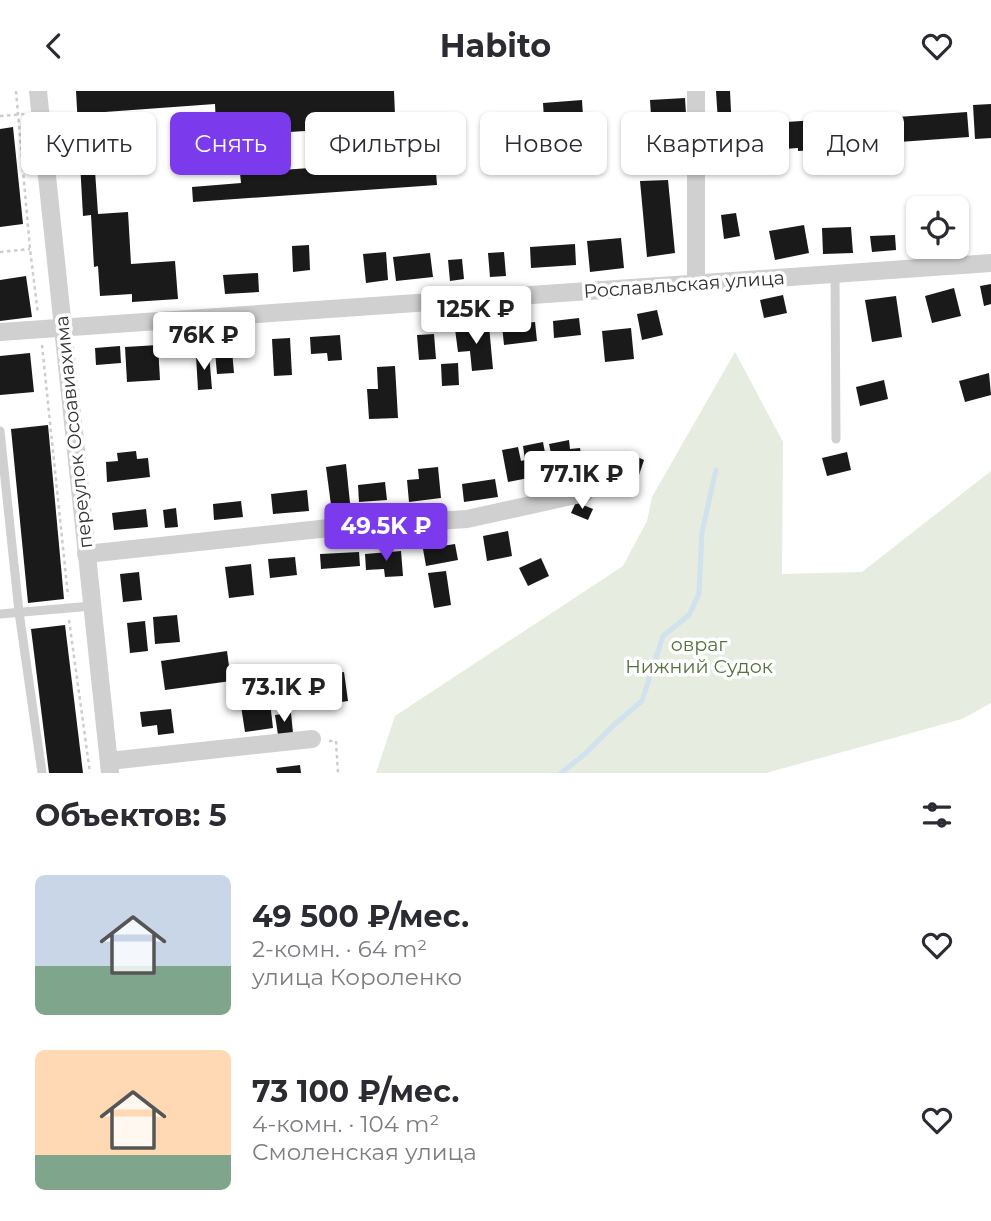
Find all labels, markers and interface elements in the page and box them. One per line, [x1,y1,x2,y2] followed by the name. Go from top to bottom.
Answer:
[440,26,551,65] text: Habito
[35,27,73,65] icon: back
[918,27,956,65] icon: heart
[21,112,156,175] chip: Купить
[170,112,291,175] chip: Снять
[305,112,466,175] chip: Фильтры
[480,112,607,175] chip: Новое
[621,112,789,175] chip: Квартира
[803,112,904,175] chip: Дом
[906,196,969,259] map controls
[906,196,969,259] button: locate
[583,266,785,303] street label: Рославльская улица
[419,287,533,346] pin: 125K ₽
[437,295,515,323] text: 125K ₽
[155,313,253,372] pin: 76K ₽
[50,314,97,550] street label: переулок Осоавиахима
[169,321,239,349] text: 76K ₽
[517,451,647,511] pin: 77.1K ₽
[540,460,624,488] text: 77.1K ₽
[321,503,451,563] pin: 49.5K ₽
[340,512,432,540] text: 49.5K ₽
[625,633,773,678] park label: овраг Нижний Судок
[219,665,349,724] pin: 73.1K ₽
[242,673,326,701] text: 73.1K ₽
[918,796,956,834] icon: filters
[35,797,227,834] text: Объектов: 5
[252,898,469,935] text: 49 500 ₽/мес.
[91,903,175,987] icon: home
[918,926,956,964] icon: heart
[252,935,427,963] text: 2-комн. · 64 m²
[252,963,462,991] text: улица Короленко
[252,1073,459,1110] text: 73 100 ₽/мес.
[91,1078,175,1162] icon: home
[918,1101,956,1139] icon: heart
[252,1110,439,1138] text: 4-комн. · 104 m²
[252,1138,477,1166] text: Смоленская улица

